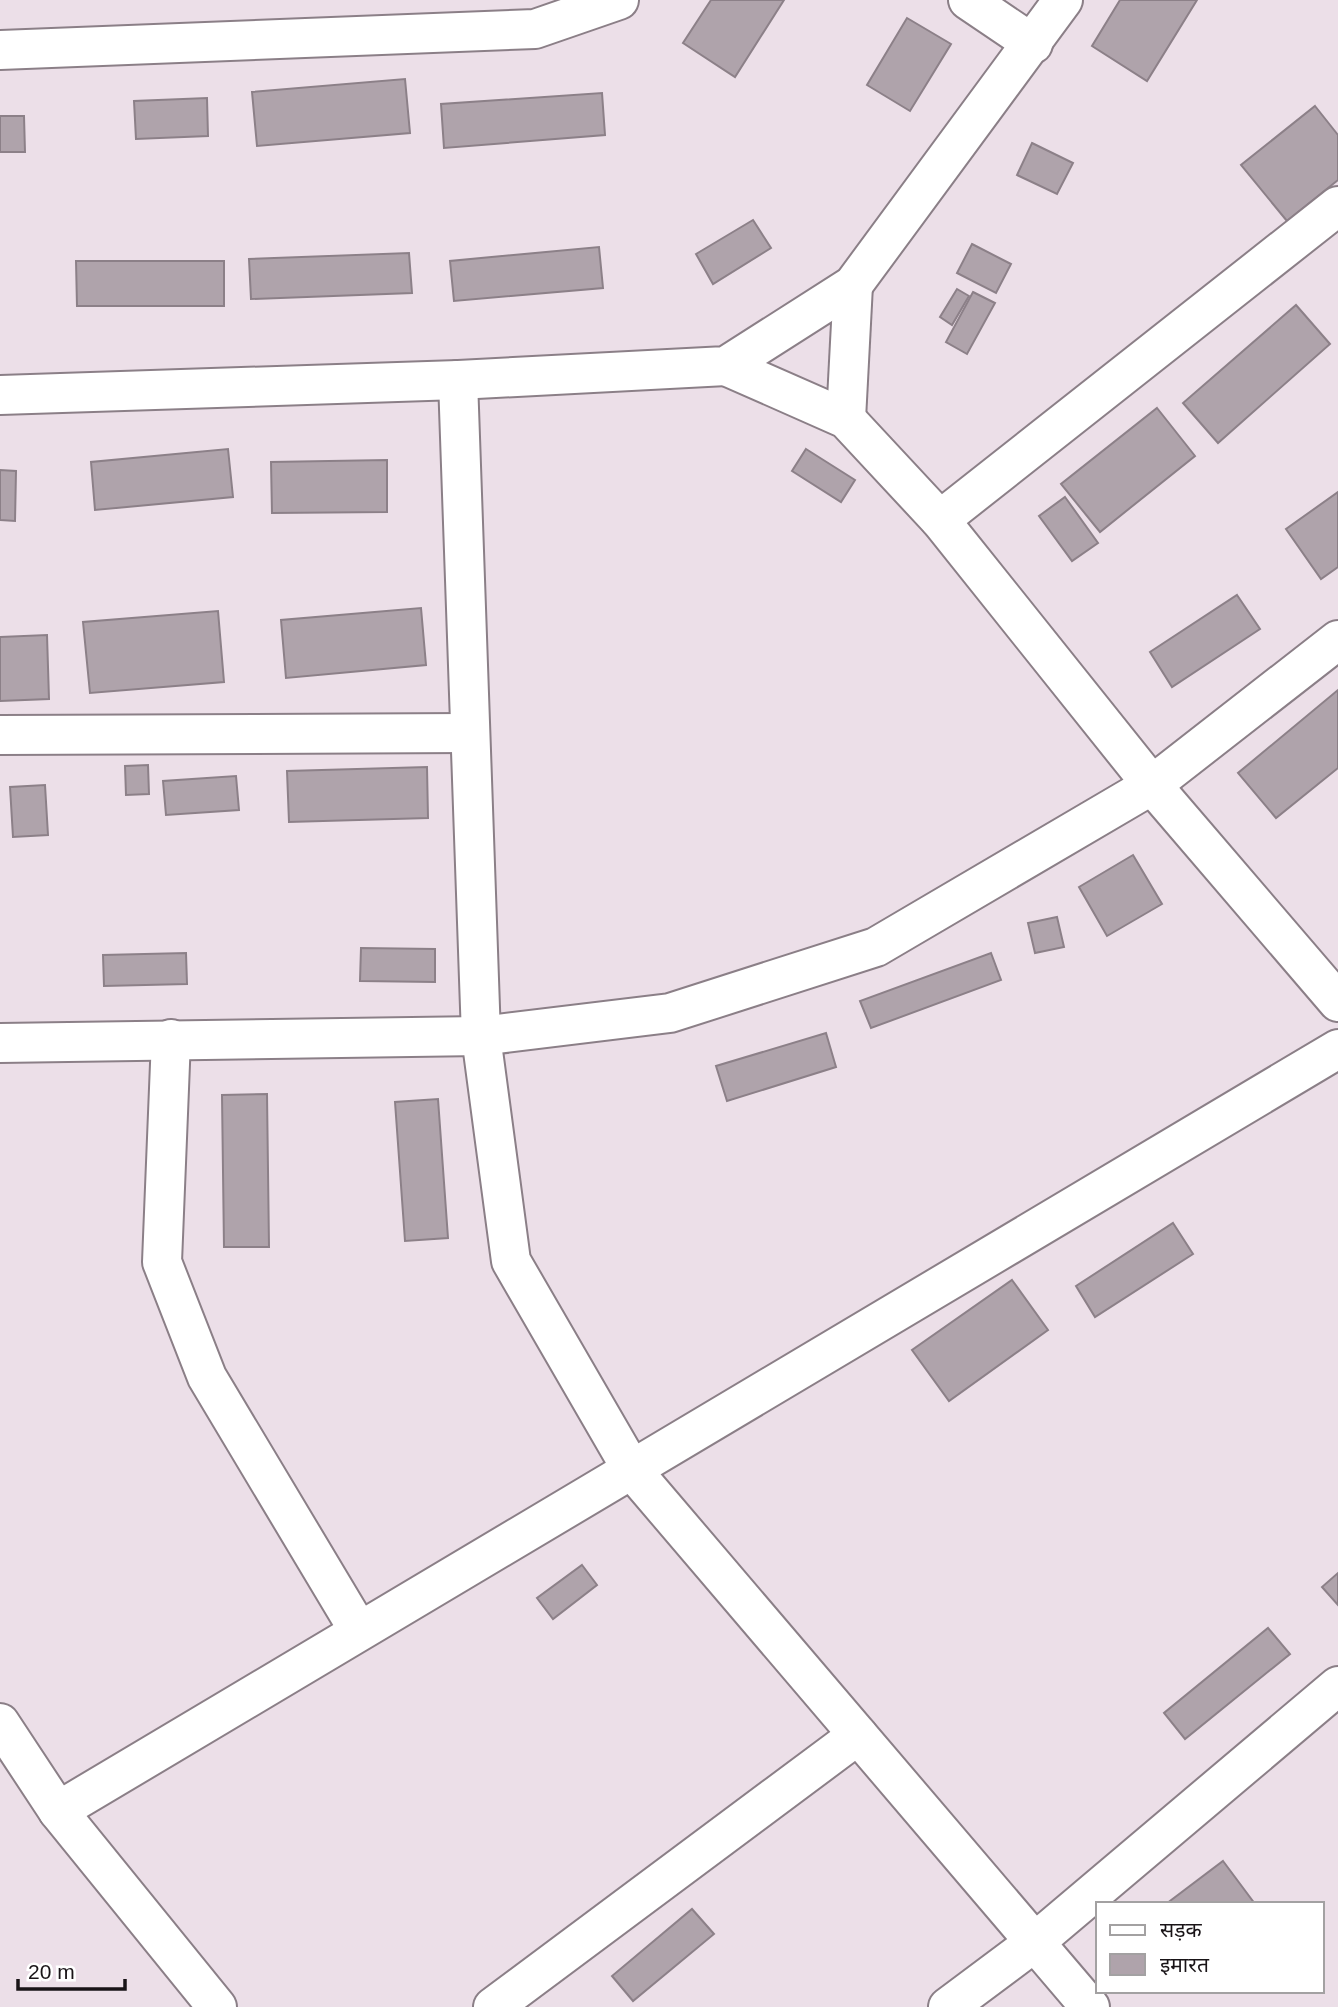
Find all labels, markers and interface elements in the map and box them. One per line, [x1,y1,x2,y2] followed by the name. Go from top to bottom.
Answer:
[1096,1902,1324,1993] legend
[1160,1918,1202,1941] text: सड़क
[18,1948,124,1992] scale bar
[1160,1953,1210,1976] text: इमारत
[28,1960,75,1983] text: 20 m

